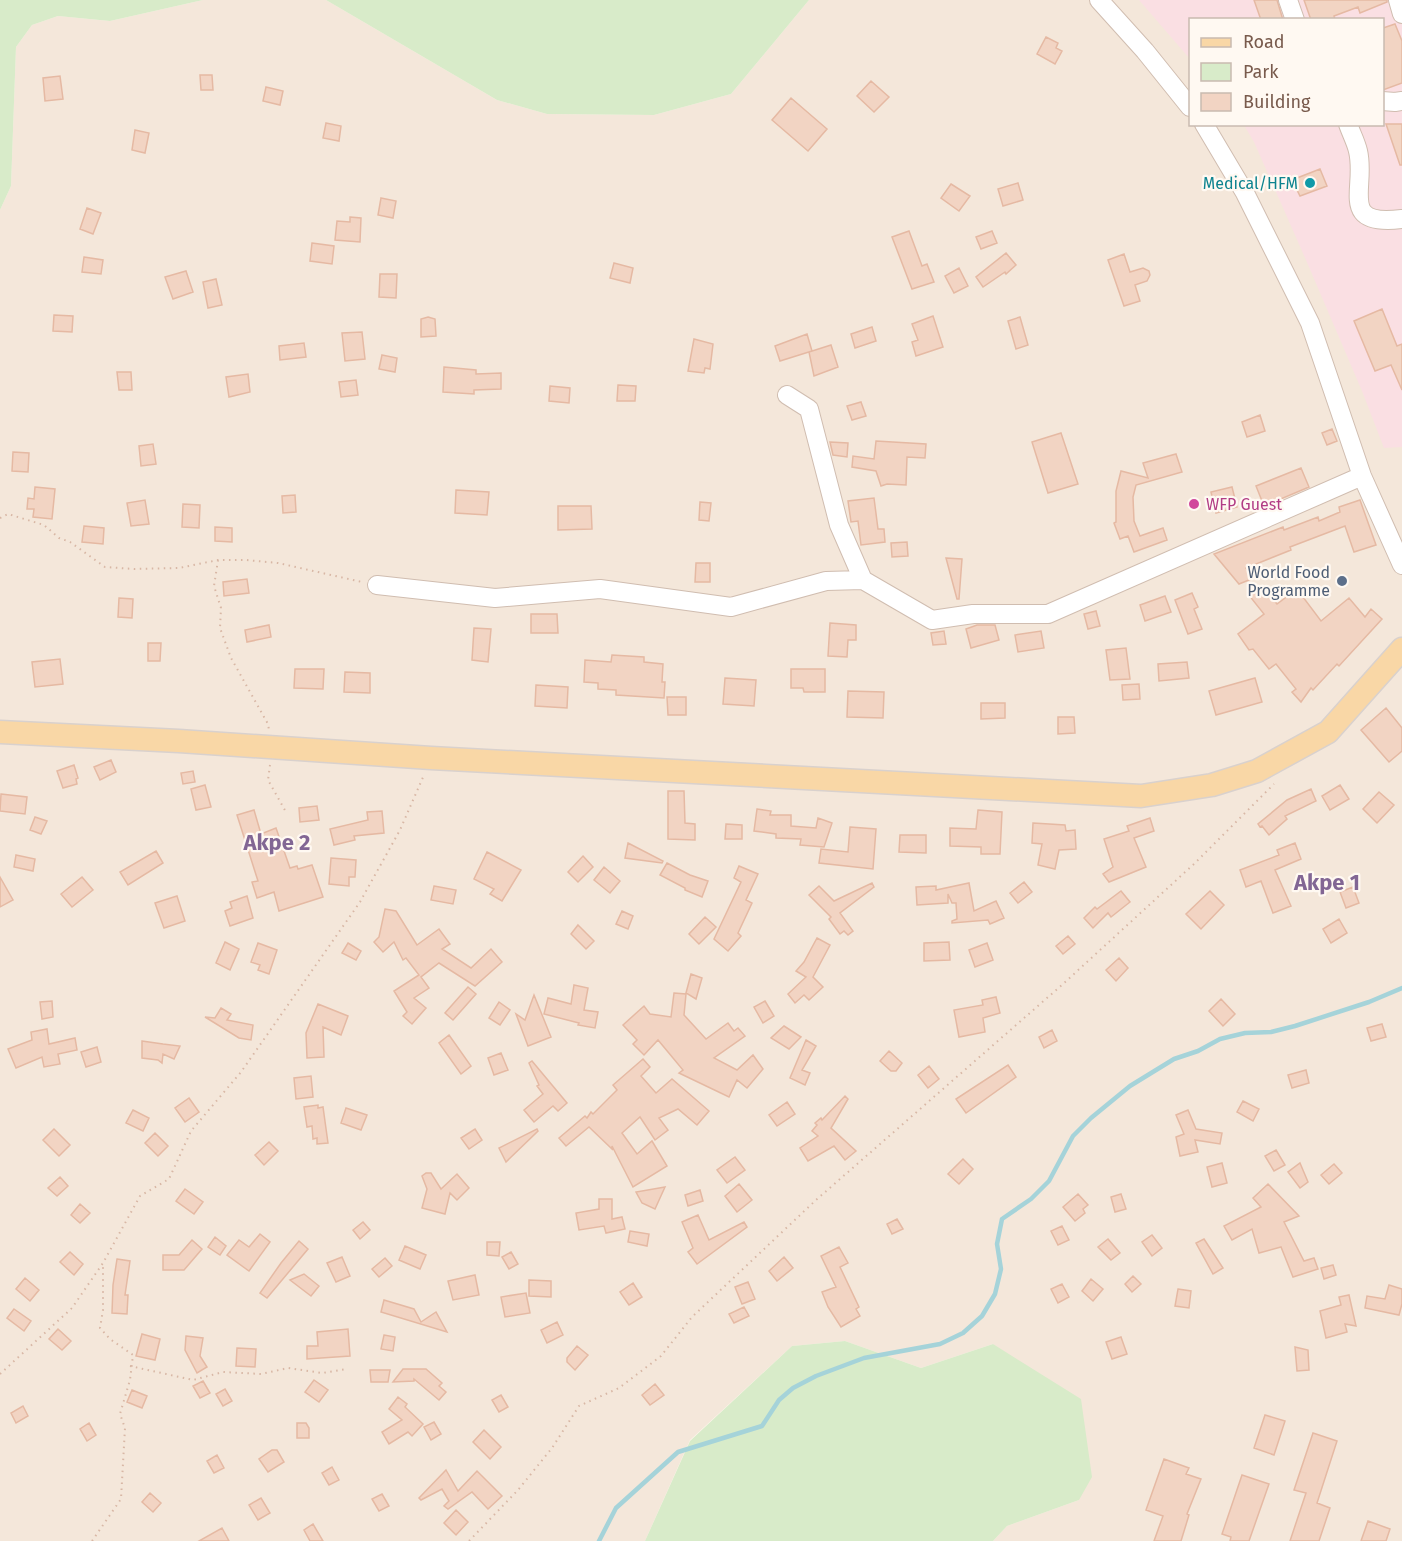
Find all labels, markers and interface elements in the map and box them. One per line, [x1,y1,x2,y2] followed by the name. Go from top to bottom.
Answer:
[1189,18,1384,126] legend
[1243,31,1285,53] text: Road
[1243,61,1279,83] text: Park
[1243,91,1311,113] text: Building
[1203,174,1298,193] place label: Medical/HFM
[1303,176,1317,190] marker: Medical/HFM
[1206,495,1282,514] place label: WFP Guest
[1187,497,1201,511] marker: WFP Guest
[1247,563,1330,600] place label: World Food Programme
[1335,574,1349,588] marker: World Food Programme
[243,829,311,856] district label: Akpe 2
[1293,869,1360,896] district label: Akpe 1

